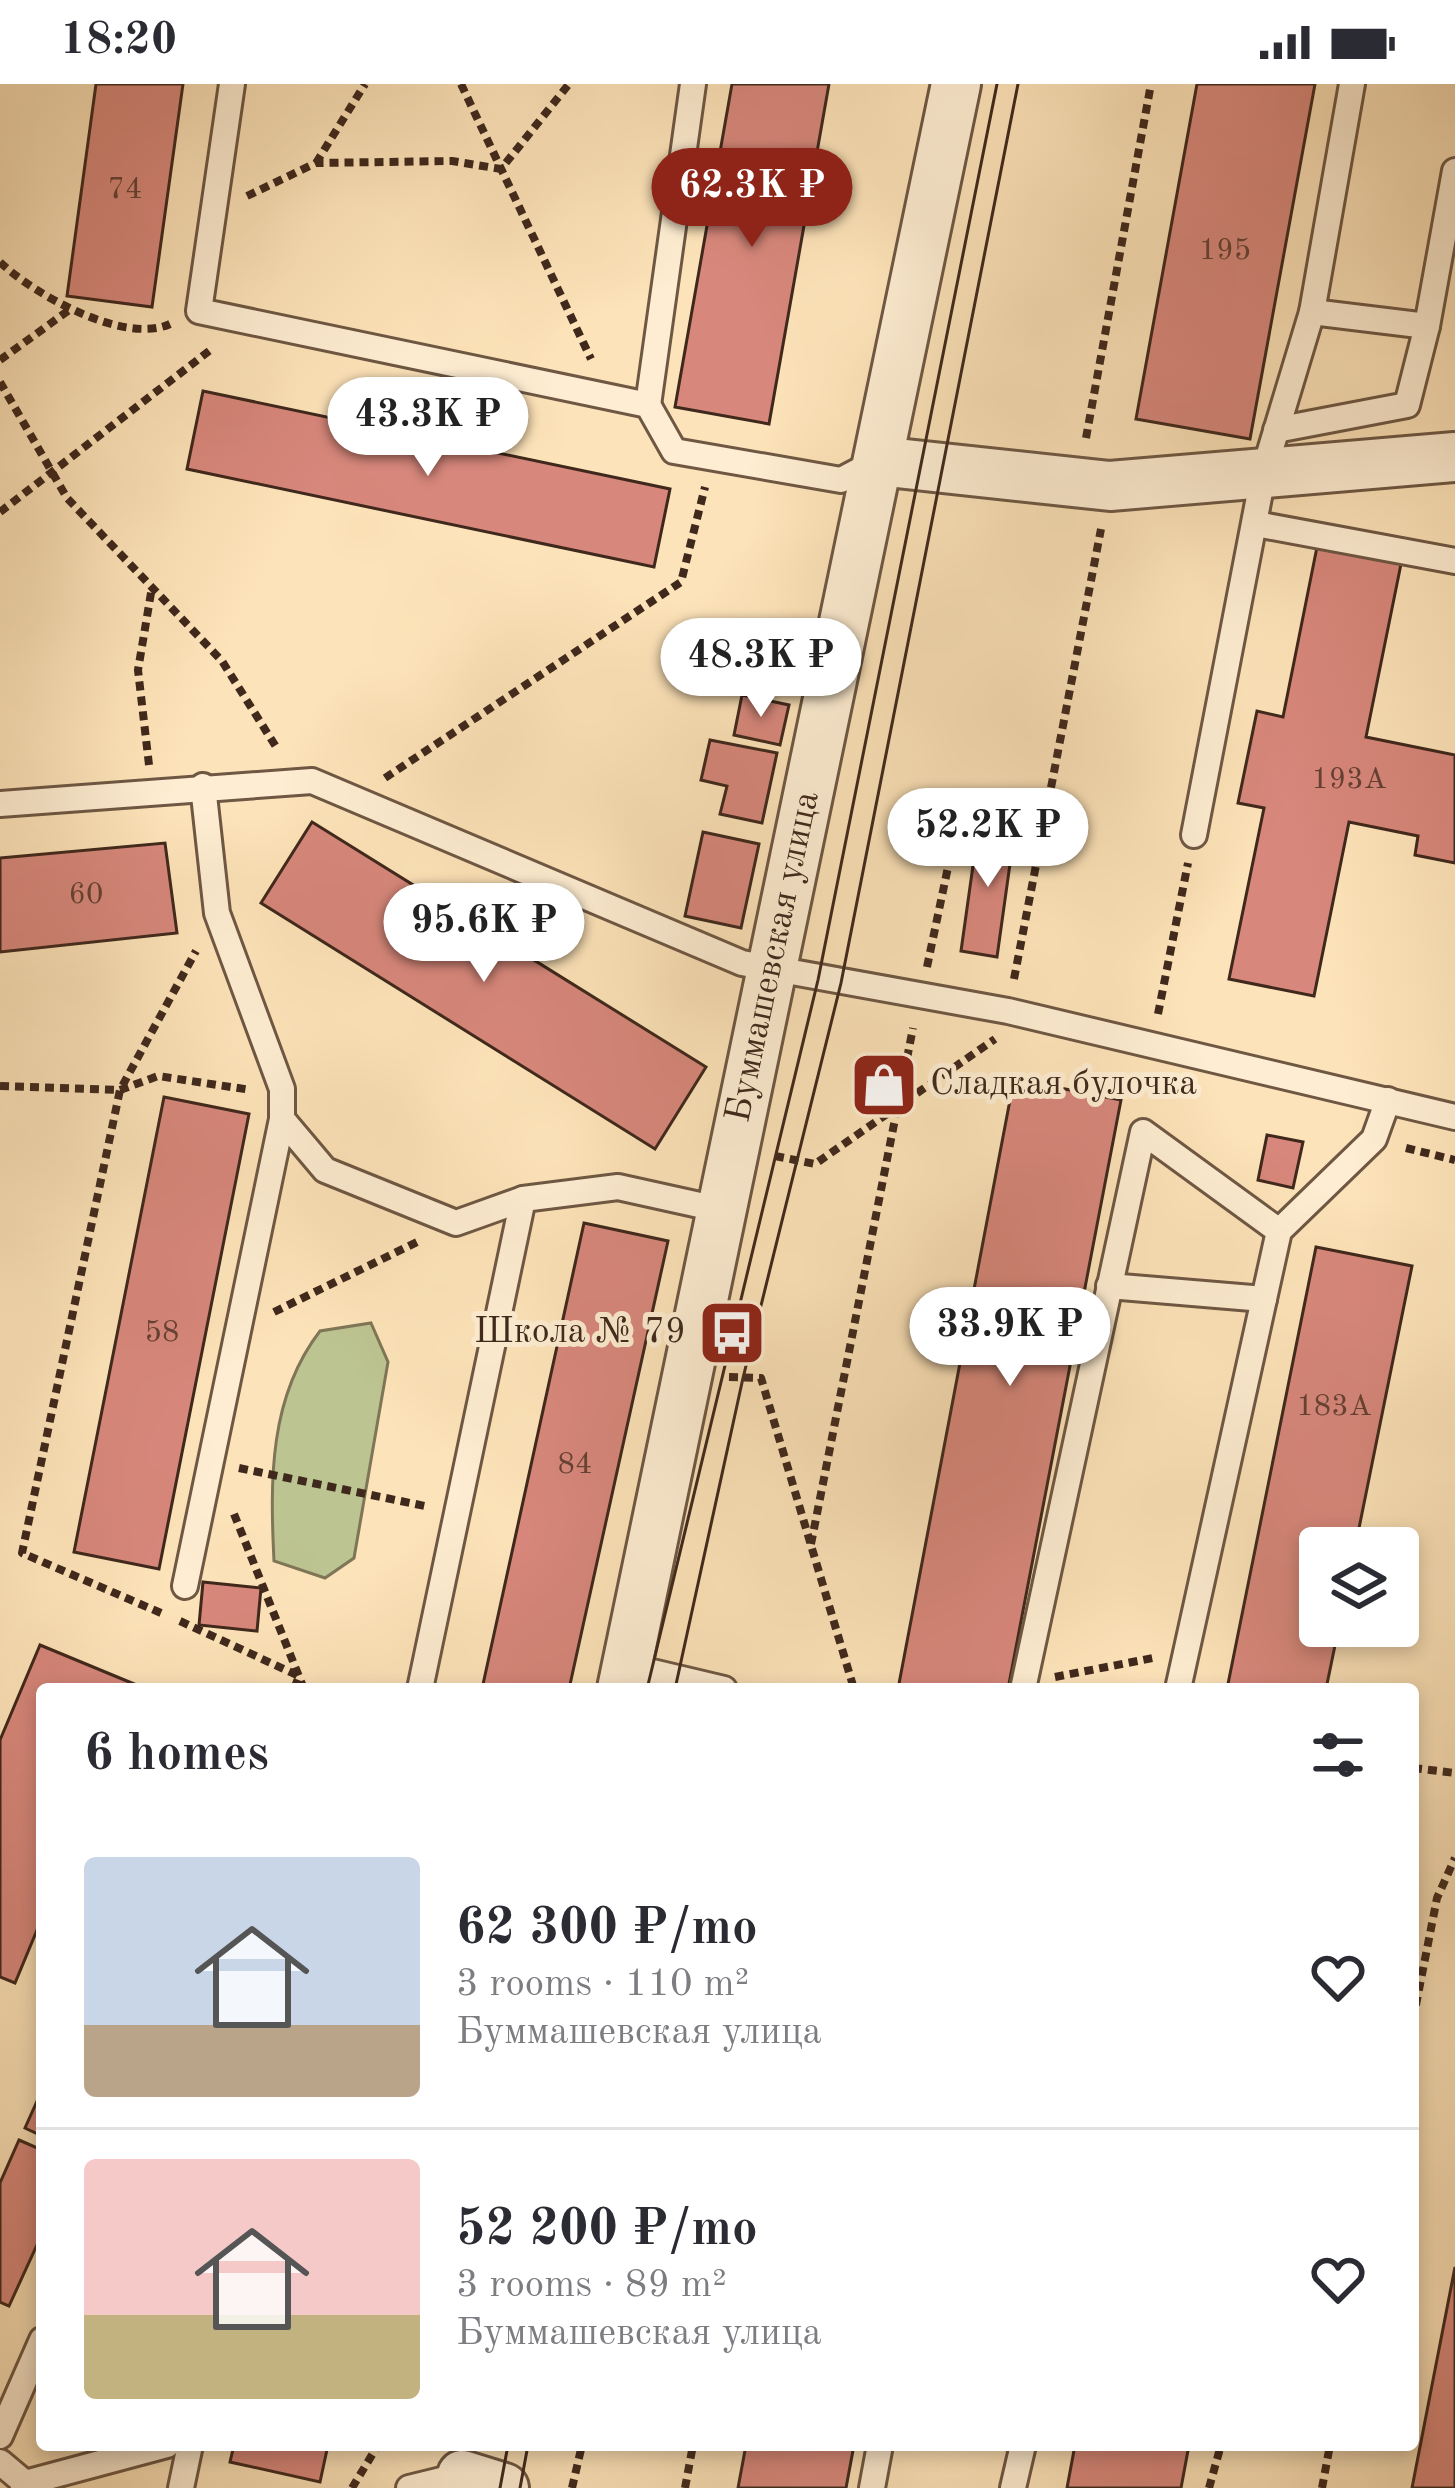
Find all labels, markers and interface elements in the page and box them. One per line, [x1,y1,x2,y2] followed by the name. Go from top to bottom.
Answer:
[60,19,177,64] text: 18:20
[641,148,863,250] pin: 62.3K ₽
[678,167,826,206] text: 62.3K ₽
[108,175,142,205] house number: 74
[1199,236,1251,266] house number: 195
[317,377,539,479] pin: 43.3K ₽
[354,396,502,435] text: 43.3K ₽
[650,618,872,720] pin: 48.3K ₽
[687,637,835,676] text: 48.3K ₽
[1311,765,1387,795] house number: 193А
[721,788,827,1126] street label: Буммашевская улица
[877,788,1099,890] pin: 52.2K ₽
[914,807,1062,846] text: 52.2K ₽
[69,880,103,910] house number: 60
[373,883,595,985] pin: 95.6K ₽
[410,902,558,941] text: 95.6K ₽
[849,1050,919,1120] shop icon: Сладкая булочка
[930,1067,1197,1103] place label: Сладкая булочка
[899,1287,1121,1389] pin: 33.9K ₽
[697,1298,767,1368] bus stop icon: Школа № 79
[936,1306,1084,1345] text: 33.9K ₽
[474,1315,686,1351] place label: Школа № 79
[145,1318,179,1348] house number: 58
[1296,1392,1372,1422] house number: 183А
[558,1450,592,1480] house number: 84
[1299,1527,1419,1647] map controls
[1299,1527,1419,1647] button: layers
[1305,1722,1371,1788] icon: filters
[84,1730,269,1781] text: 6 homes
[456,1904,758,1955] text: 62 300 ₽/mo
[180,1905,324,2049] icon: home
[1305,1944,1371,2010] icon: heart
[456,1965,749,2004] text: 3 rooms · 110 m²
[456,2013,822,2052] text: Буммашевская улица
[456,2205,758,2256] text: 52 200 ₽/mo
[180,2207,324,2351] icon: home
[1305,2246,1371,2312] icon: heart
[456,2266,727,2305] text: 3 rooms · 89 m²
[456,2314,822,2353] text: Буммашевская улица

